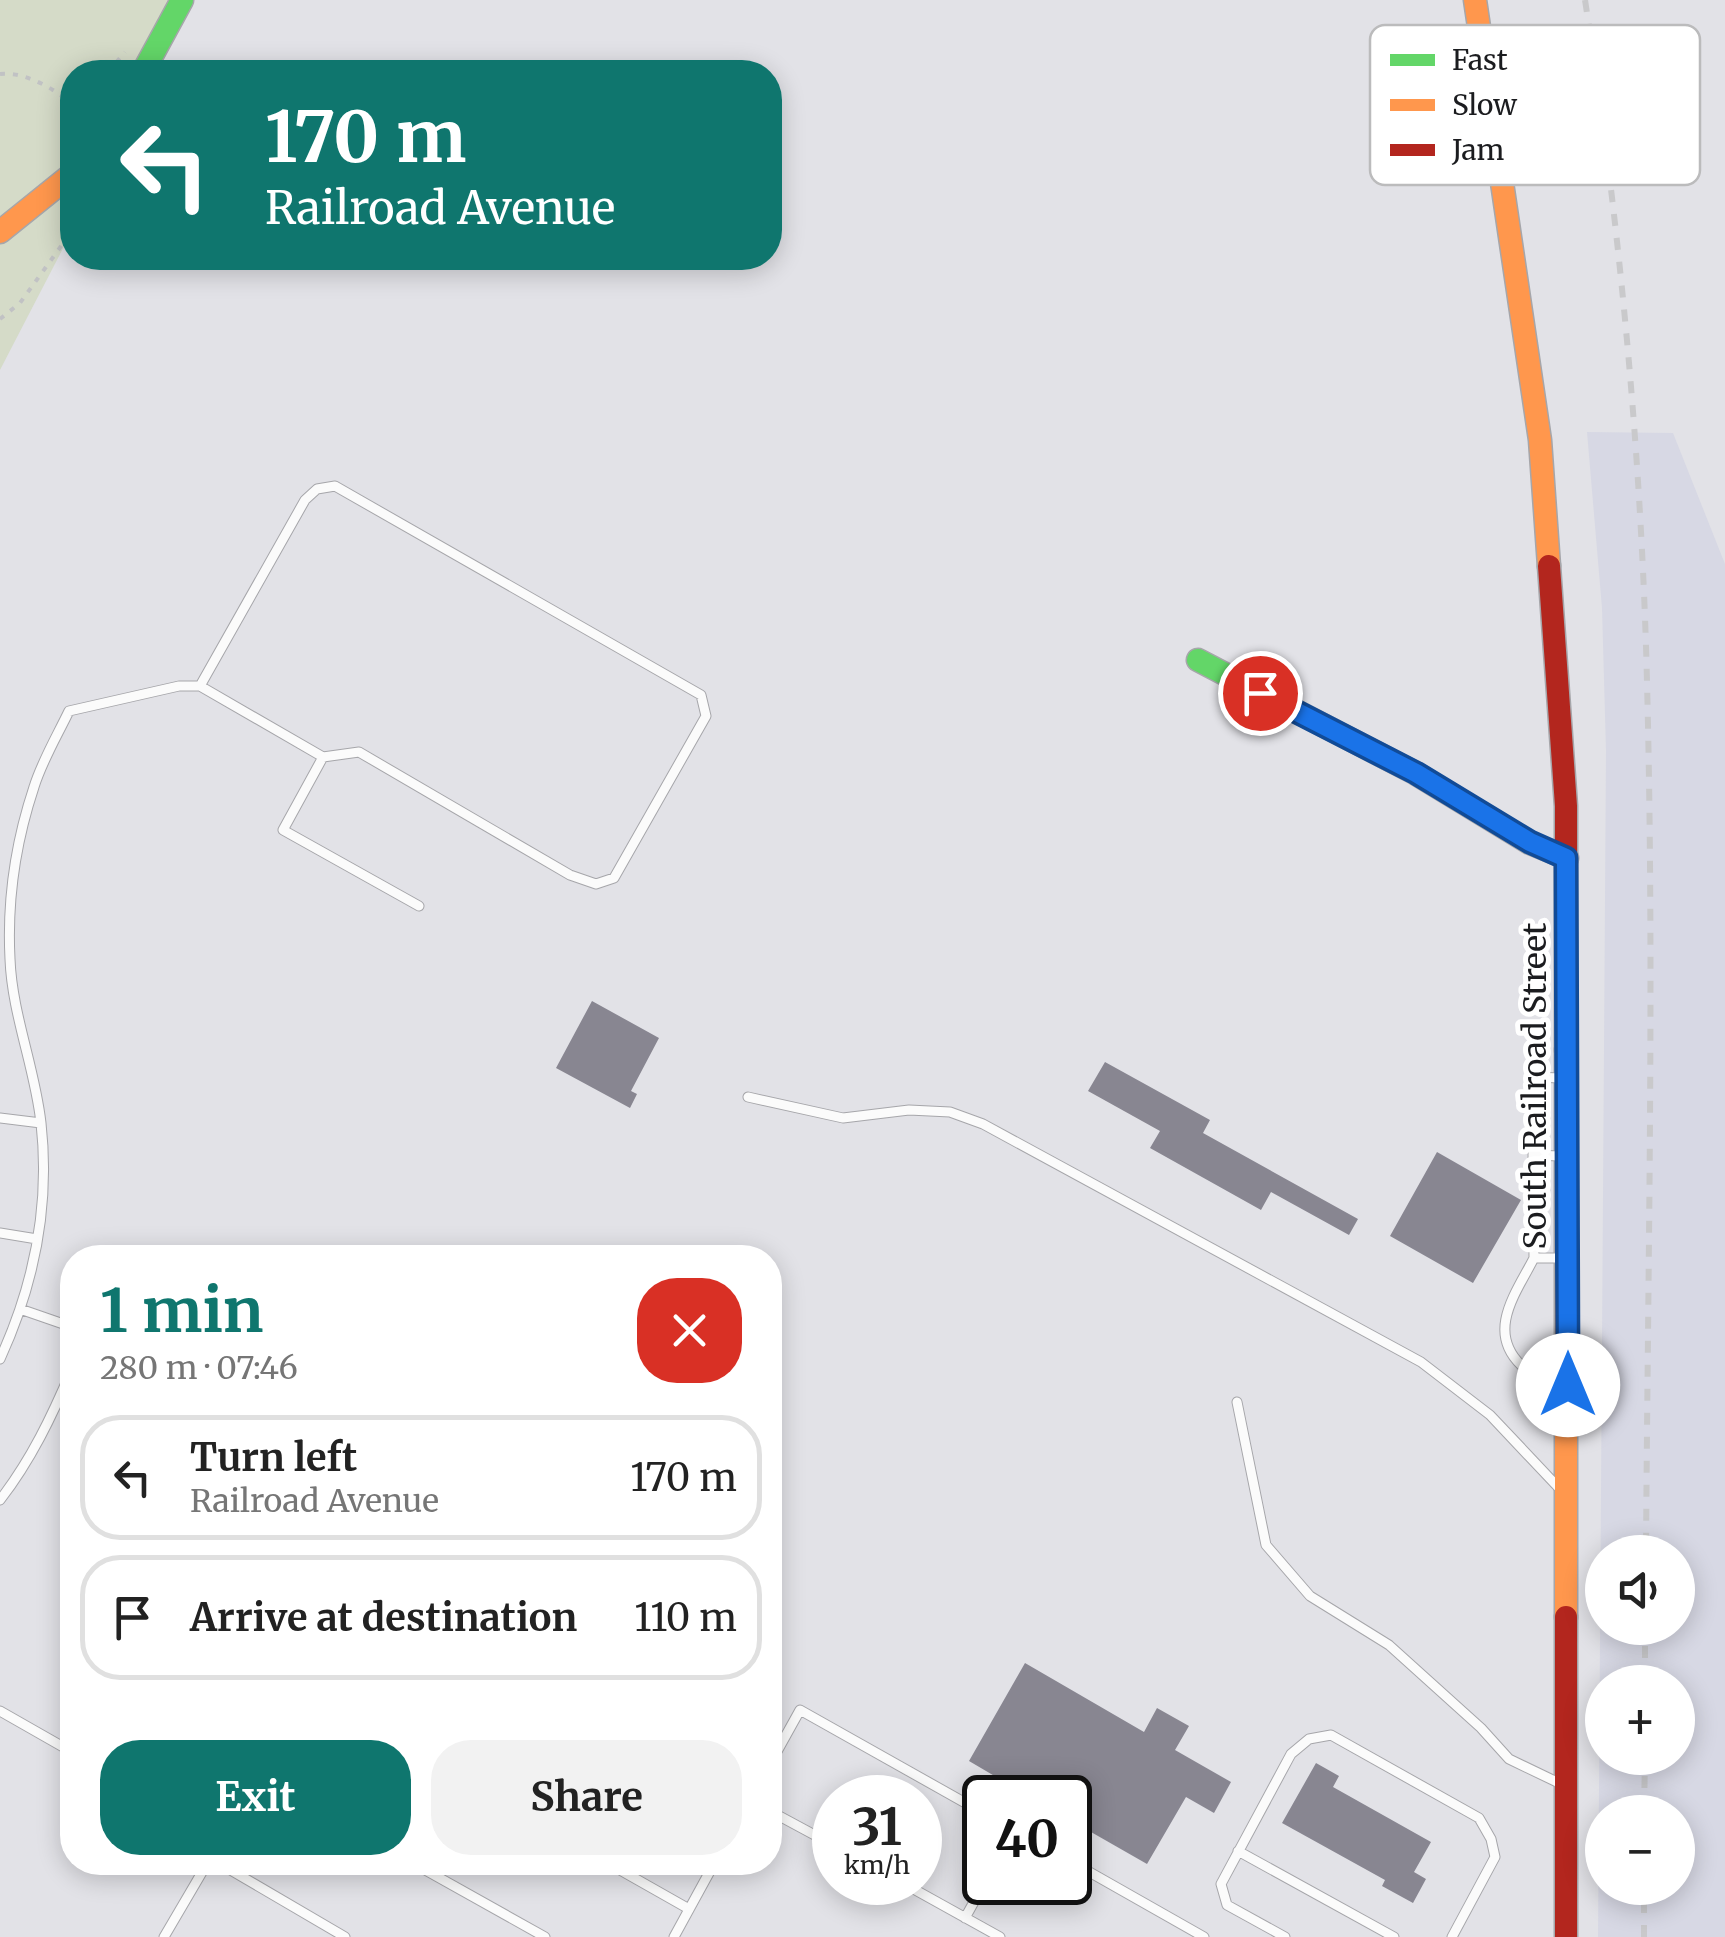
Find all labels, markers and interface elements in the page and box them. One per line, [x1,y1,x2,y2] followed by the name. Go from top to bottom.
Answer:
[1370,25,1700,185] legend
[1452,42,1508,78] text: Fast
[1452,87,1517,123] text: Slow
[265,93,466,181] text: 170 m
[100,100,230,230] icon: left
[1451,132,1505,168] text: Jam
[265,180,615,236] text: Railroad Avenue
[1218,651,1303,736] pin
[1233,666,1288,721] icon: arrive
[1515,922,1555,1250] street label: South Railroad Street
[100,1273,263,1348] text: 1 min
[637,1278,742,1383] button: close
[1516,1333,1620,1437] position arrow
[100,1348,298,1388] text: 280 m · 07:46
[190,1434,357,1481] text: Turn left
[105,1450,160,1505] icon: left
[630,1454,737,1501] text: 170 m
[190,1481,439,1521] text: Railroad Avenue
[1585,1535,1695,1905] map controls
[1585,1535,1695,1645] button: sound
[105,1590,160,1645] icon: arrive
[190,1594,577,1641] text: Arrive at destination
[634,1594,737,1641] text: 110 m
[1585,1665,1695,1775] button: +
[100,1740,411,1855] button: Exit
[431,1740,742,1855] button: Share
[962,1775,1092,1905] speed limit sign: 40
[1585,1795,1695,1905] button: −
[852,1796,902,1859] text: 31
[844,1849,910,1881] text: km/h

